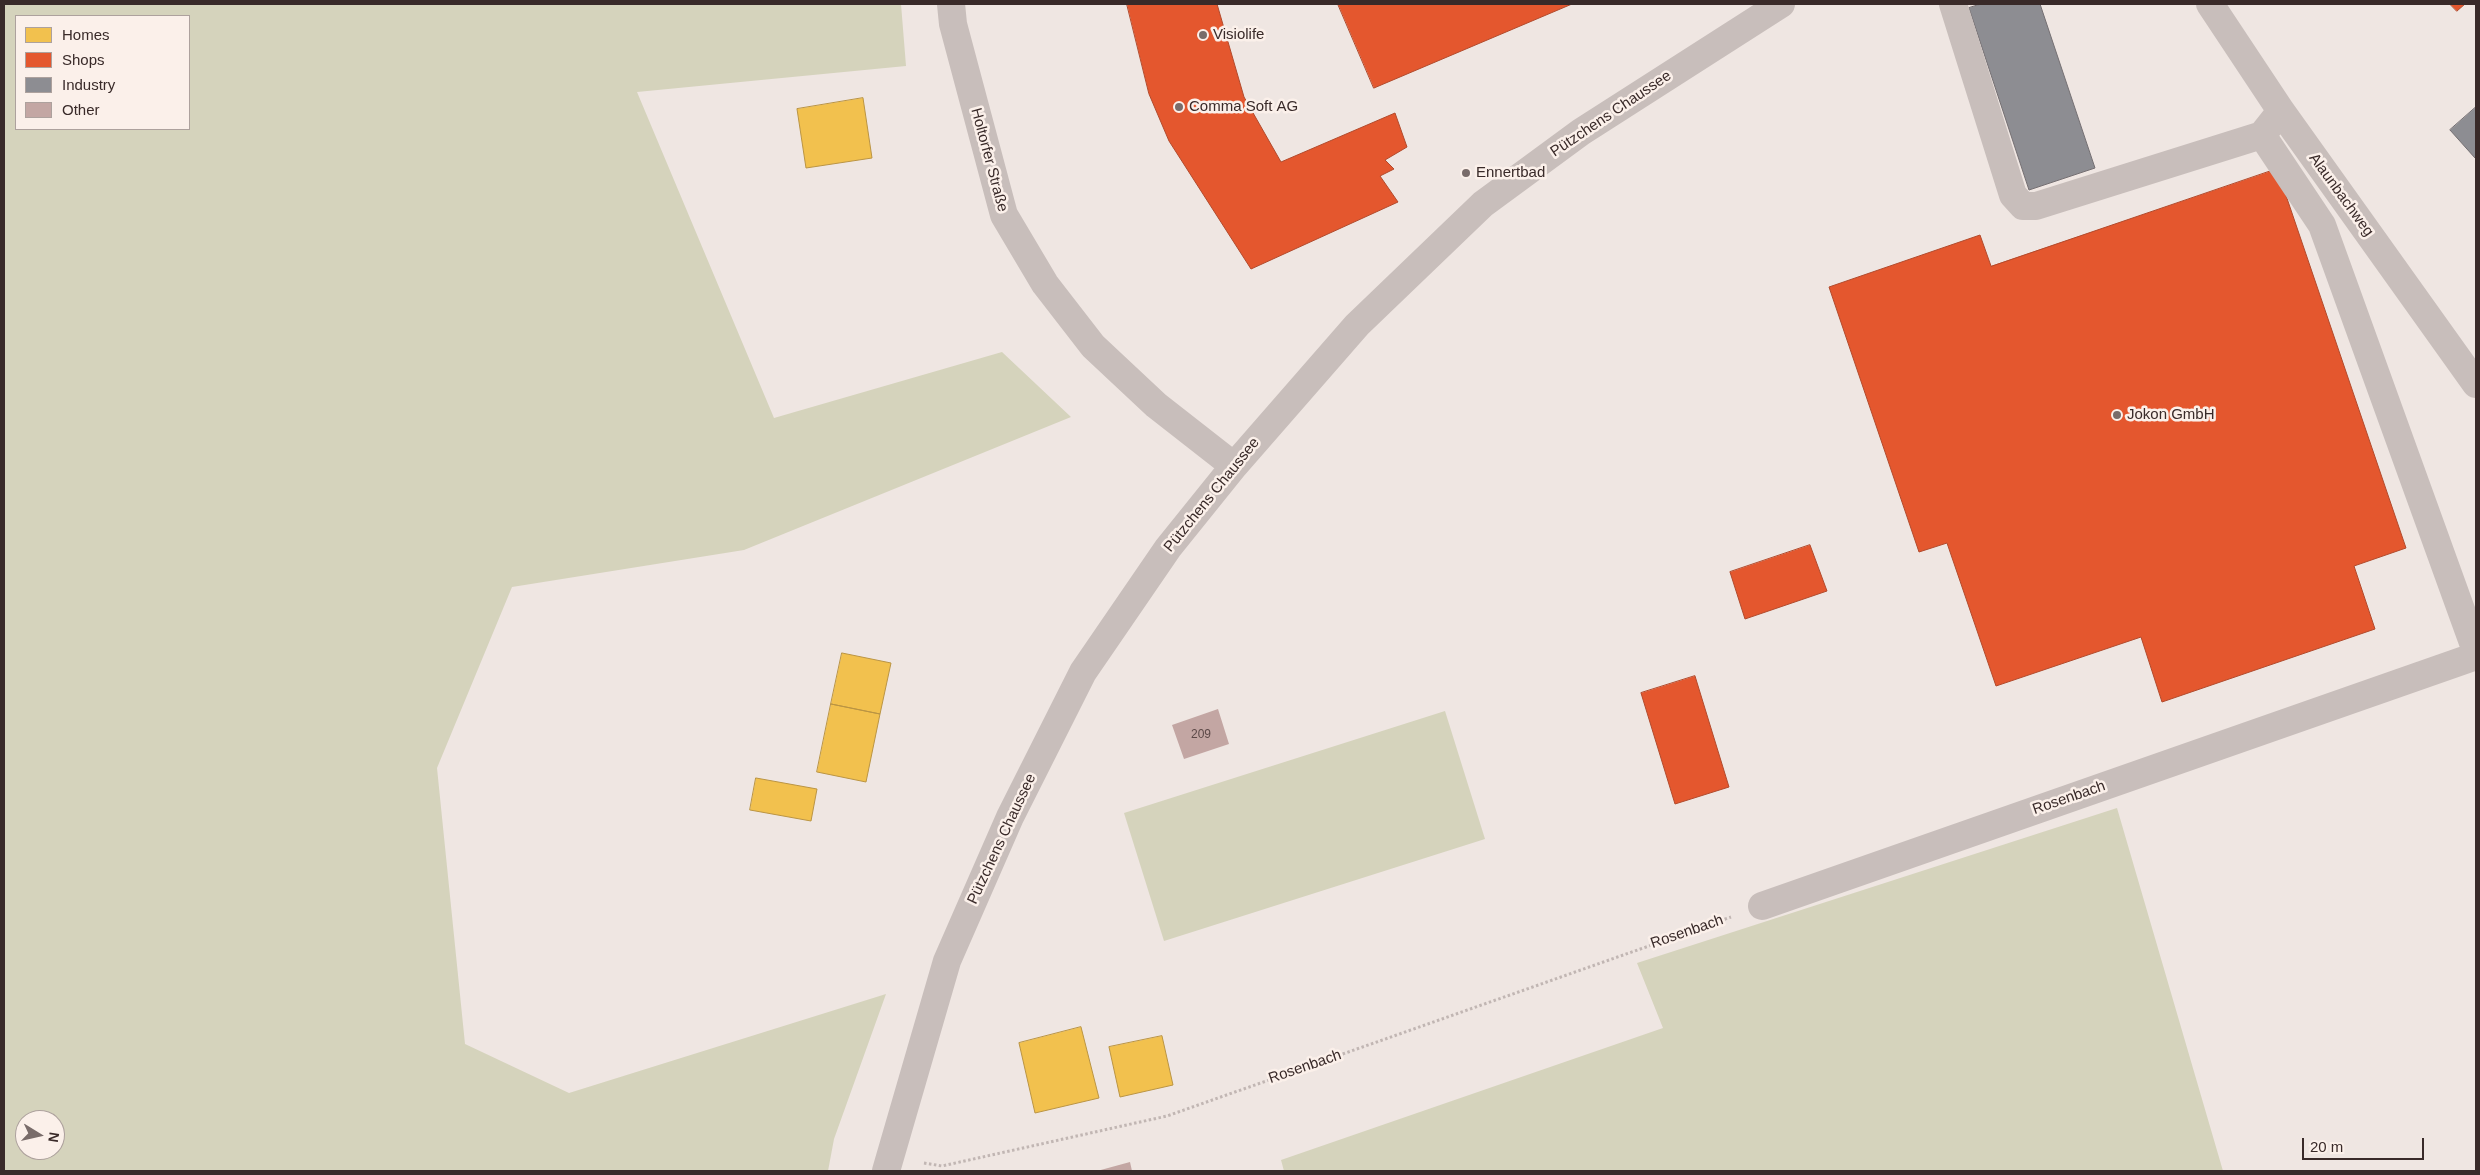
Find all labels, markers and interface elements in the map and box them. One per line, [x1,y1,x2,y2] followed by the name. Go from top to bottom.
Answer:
[15,15,190,130] legend
[62,26,110,43] text: Homes
[1213,26,1264,44] place label: Visiolife
[1197,29,1209,41] marker: Visiolife
[62,51,105,68] text: Shops
[1547,67,1675,161] street label: Pützchens Chaussee
[62,76,115,93] text: Industry
[1189,98,1298,116] place label: Comma Soft AG
[62,101,100,118] text: Other
[1173,101,1185,113] marker: Comma Soft AG
[966,106,1012,214] street label: Holtorfer Straße
[2305,150,2377,240] street label: Alaunbachweg
[1476,164,1545,182] place label: Ennertbad
[1460,167,1472,179] marker: Ennertbad
[2127,406,2215,424] place label: Jokon GmbH
[2111,409,2123,421] marker: Jokon GmbH
[1160,434,1264,556] street label: Pützchens Chaussee
[1191,728,1211,742] house number: 209
[964,771,1040,907] street label: Pützchens Chaussee
[2030,777,2108,819] street label: Rosenbach
[1648,911,1726,953] street label: Rosenbach
[1266,1046,1344,1088] street label: Rosenbach
[15,1110,65,1160] north arrow
[2305,1128,2428,1160] scale bar
[45,1131,63,1143] text: N
[2310,1138,2343,1155] text: 20 m

